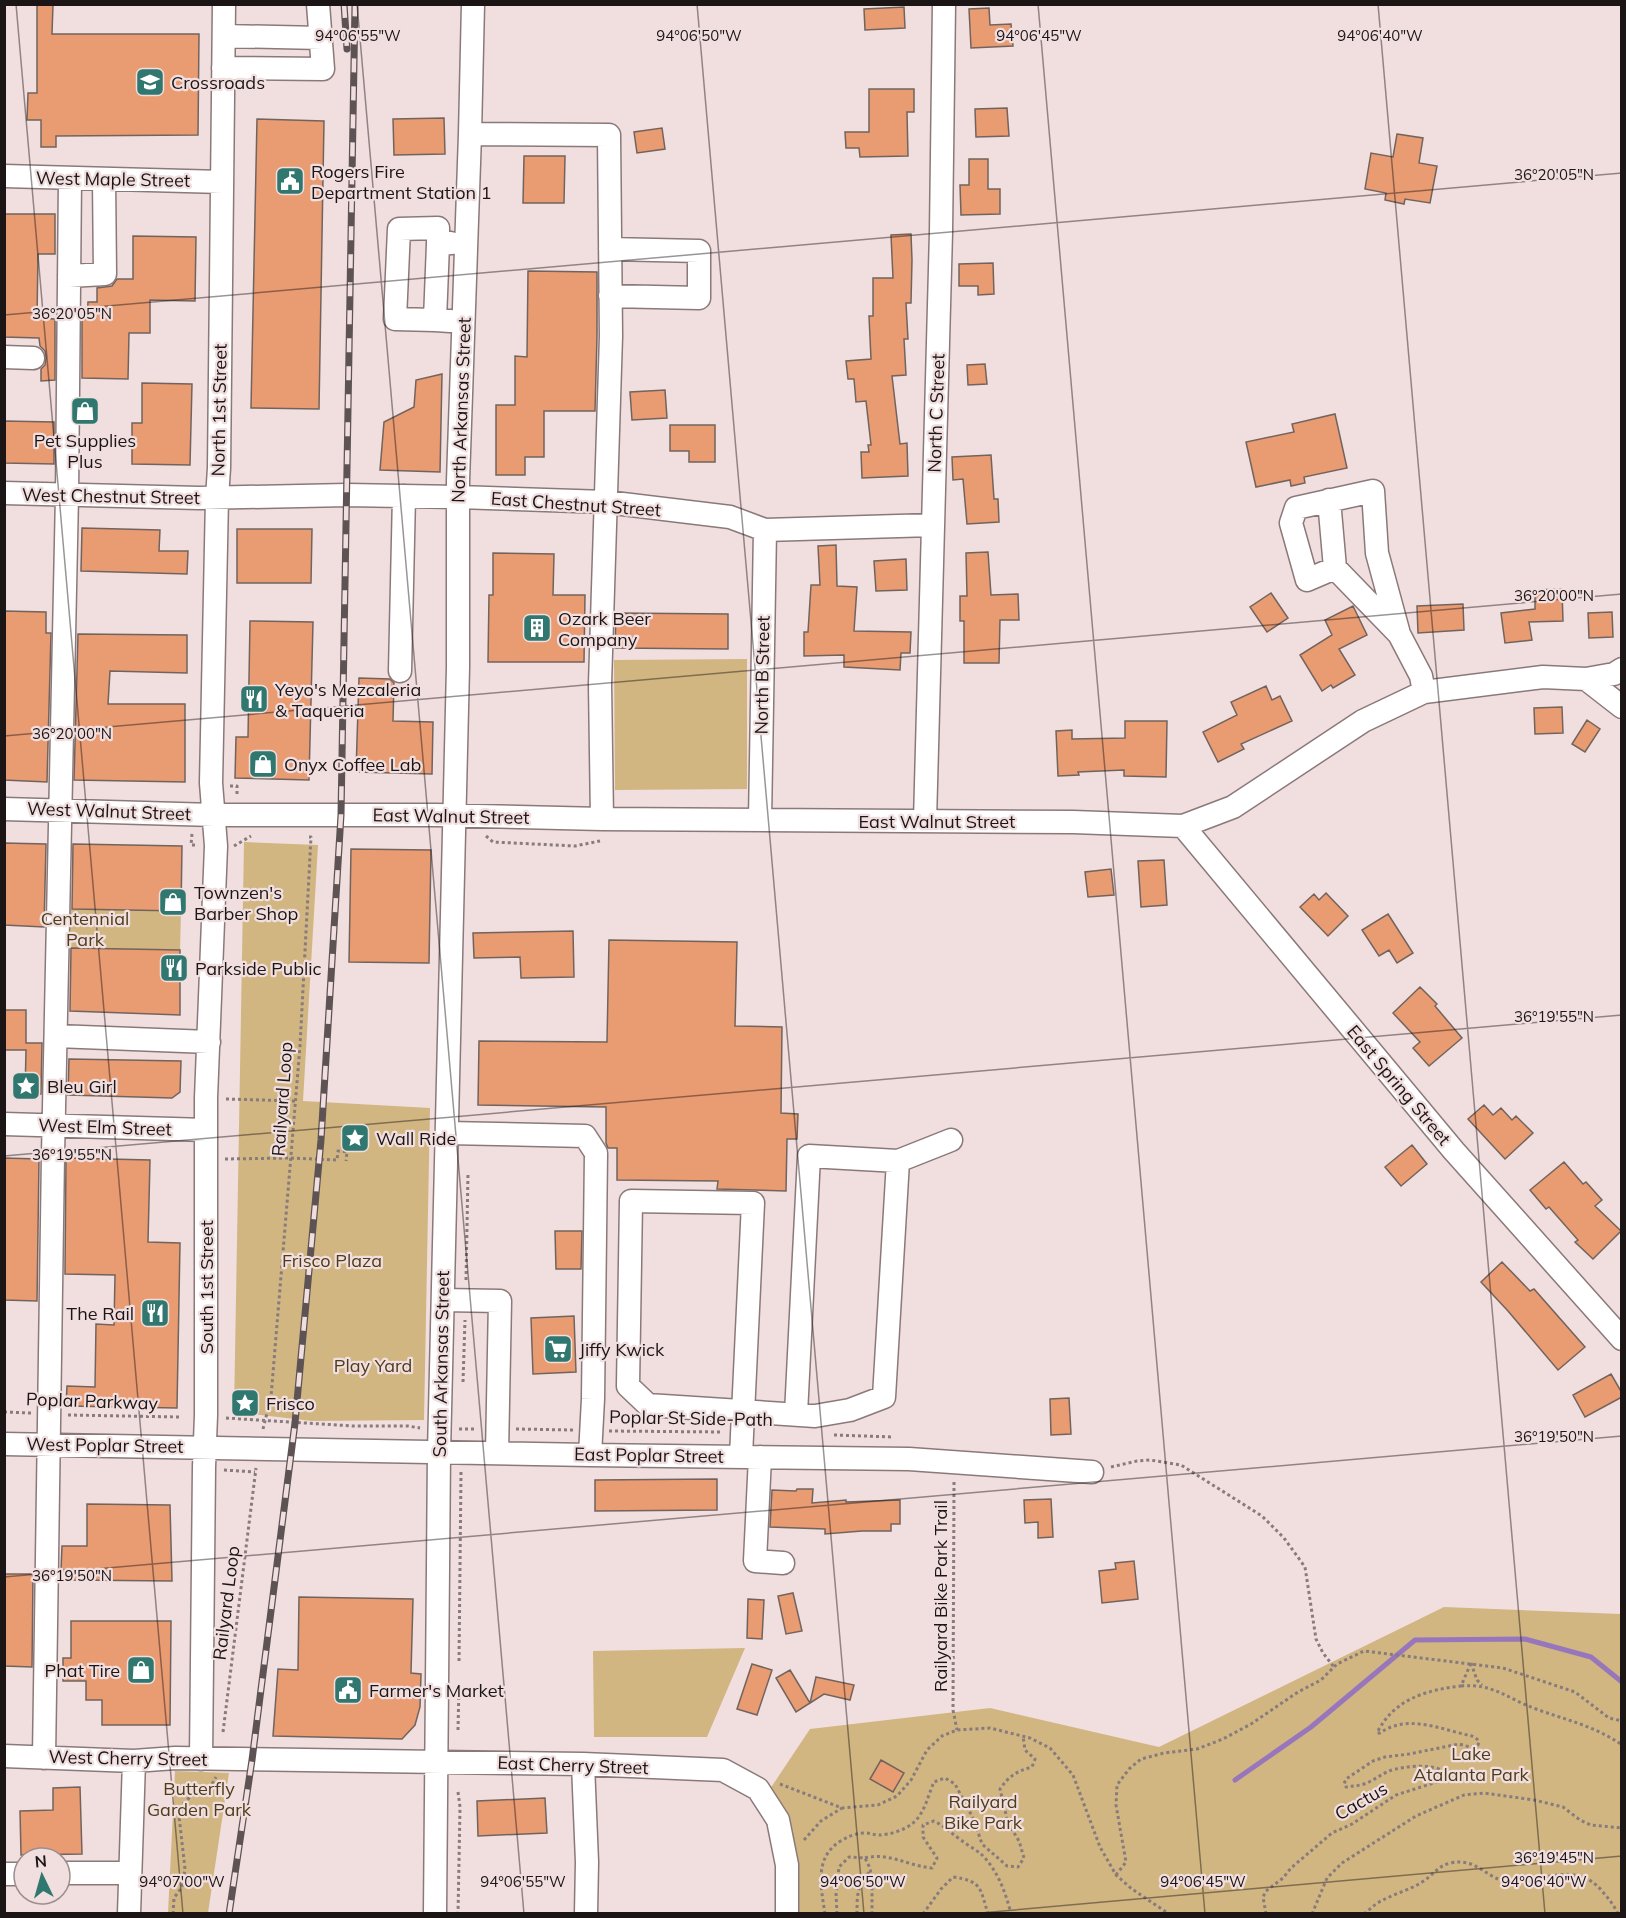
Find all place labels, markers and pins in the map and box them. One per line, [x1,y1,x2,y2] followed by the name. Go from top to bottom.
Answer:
[134,66,166,98] school or university icon: Crossroads
[171,71,265,94] place label: Crossroads
[311,160,491,204] place label: Rogers Fire Department Station 1
[274,165,306,197] public building icon: Rogers Fire Department Station 1
[69,395,101,427] shop icon: Pet Supplies Plus
[34,429,136,473] place label: Pet Supplies Plus
[558,607,651,651] place label: Ozark Beer Company
[521,612,553,644] building icon: Ozark Beer Company
[274,678,421,722] place label: Yeyo's Mezcaleria & Taqueria
[238,683,270,715] restaurant icon: Yeyo's Mezcaleria & Taqueria
[247,748,279,780] shop icon: Onyx Coffee Lab
[284,753,421,776] place label: Onyx Coffee Lab
[194,881,298,925] place label: Townzen's Barber Shop
[157,886,189,918] shop icon: Townzen's Barber Shop
[158,952,190,984] restaurant icon: Parkside Public
[195,957,322,980] place label: Parkside Public
[10,1070,42,1102] place icon: Bleu Girl
[47,1075,117,1098] place label: Bleu Girl
[339,1122,371,1154] place icon: Wall Ride
[376,1127,456,1150] place label: Wall Ride
[139,1297,171,1329] restaurant icon: The Rail
[66,1302,134,1325] place label: The Rail
[542,1333,574,1365] supermarket icon: Jiffy Kwick
[579,1338,665,1361] place label: Jiffy Kwick
[229,1387,261,1419] place icon: Frisco
[266,1392,315,1415] place label: Frisco
[125,1654,157,1686] shop icon: Phat Tire
[45,1659,120,1682] place label: Phat Tire
[332,1674,364,1706] public building icon: Farmer's Market
[369,1679,504,1702] place label: Farmer's Market

